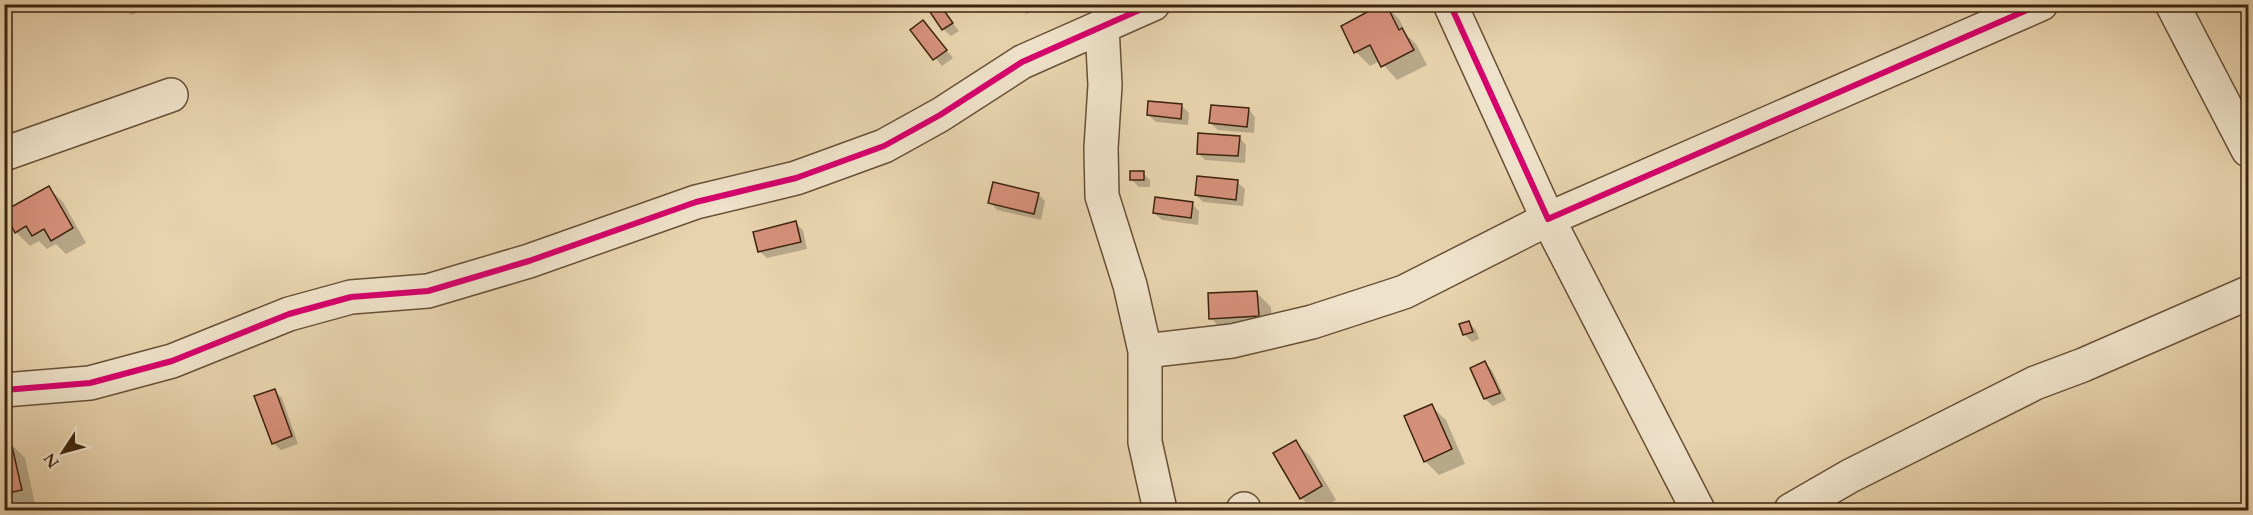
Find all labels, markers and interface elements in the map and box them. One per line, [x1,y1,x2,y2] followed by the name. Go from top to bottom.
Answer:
[33,422,93,482] north arrow
[39,448,65,472] text: N

